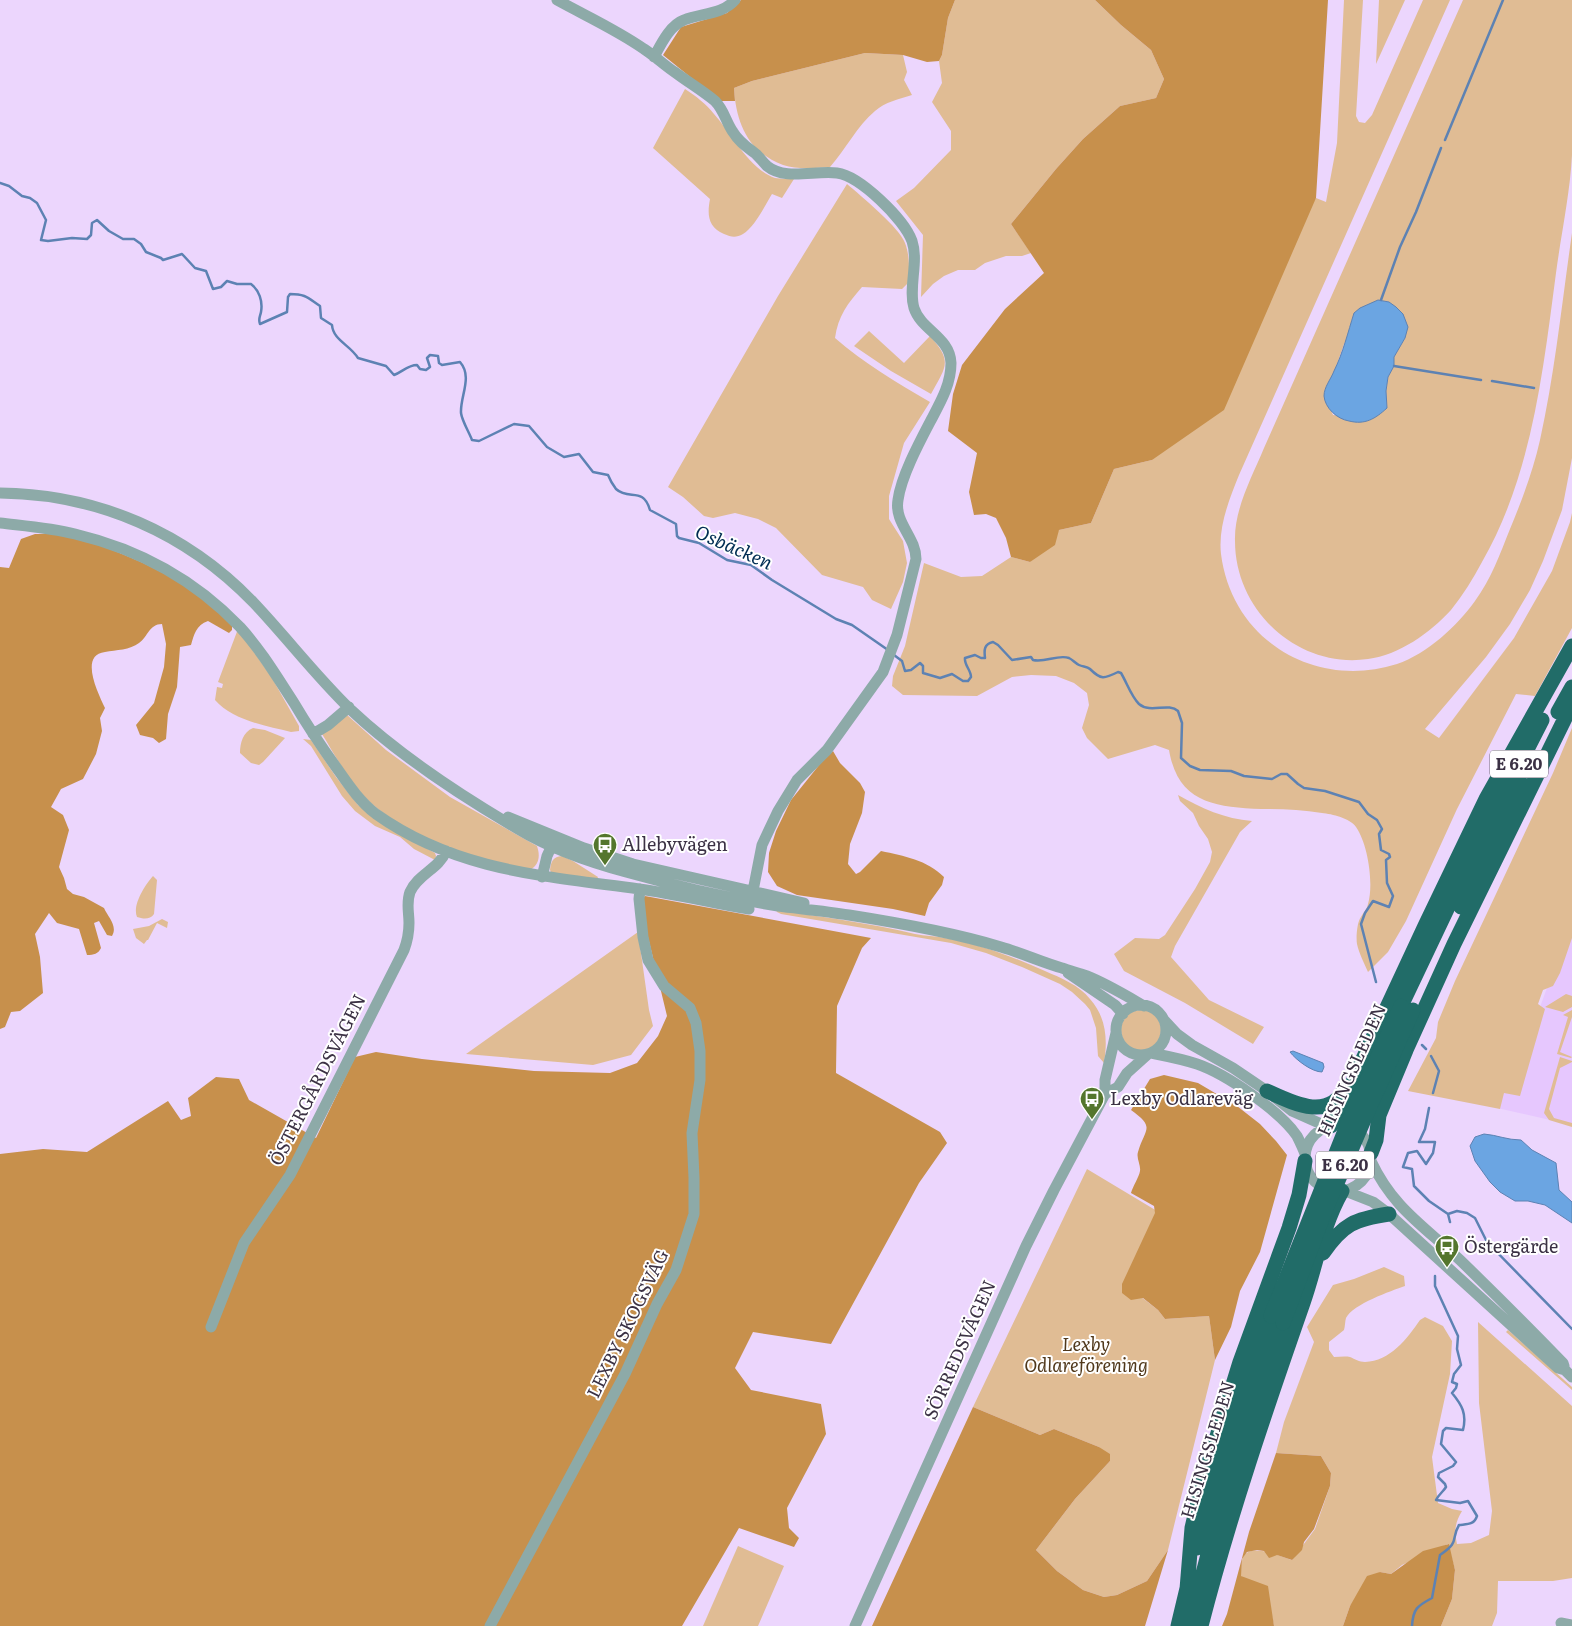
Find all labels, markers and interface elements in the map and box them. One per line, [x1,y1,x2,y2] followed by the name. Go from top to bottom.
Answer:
[691,517,778,576] water label: Osbäcken
[1490,751,1548,778] road number: E 6.20
[622,830,728,857] place label: Allebyvägen
[592,832,618,866] bus stop icon: Allebyvägen
[262,989,372,1170] street label: ÖSTERGÅRDSVÄGEN
[1309,999,1392,1140] street label: HISINGSLEDEN
[1110,1084,1254,1111] place label: Lexby Odlareväg
[1079,1086,1105,1120] bus stop icon: Lexby Odlareväg
[1316,1152,1374,1178] road number: E 6.20
[1464,1232,1558,1259] place label: Östergärde
[1434,1234,1460,1268] bus stop icon: Östergärde
[579,1245,674,1402] street label: LEXBY SKOGSVÄG
[916,1275,1002,1424] street label: SÖRREDSVÄGEN
[1024,1330,1148,1378] park label: Lexby Odlareförening
[1173,1377,1240,1522] street label: HISINGSLEDEN

